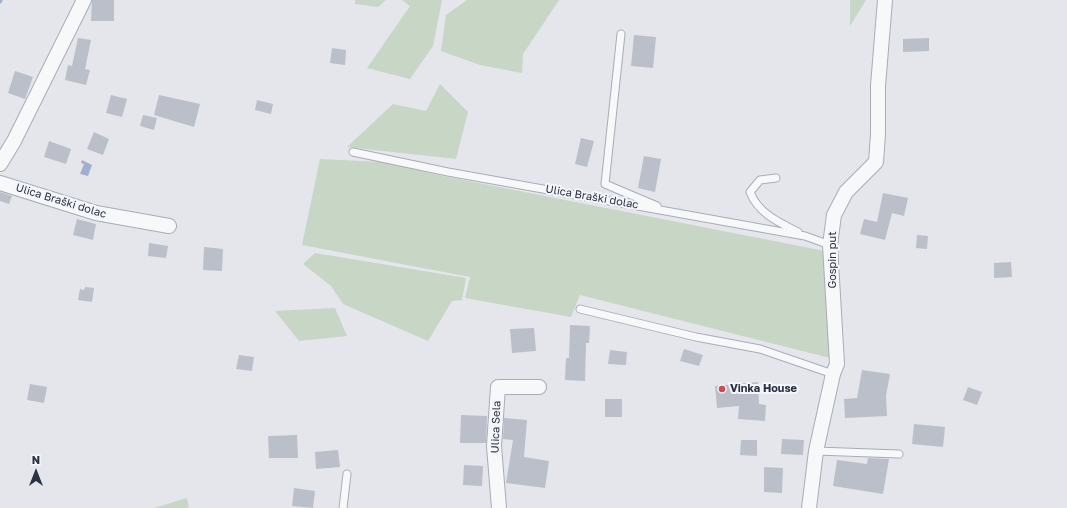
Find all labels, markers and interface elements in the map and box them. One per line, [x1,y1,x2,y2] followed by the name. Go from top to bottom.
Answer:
[14,181,108,221] street label: Ulica Braški dolac
[545,182,639,212] street label: Ulica Braški dolac
[826,231,840,289] street label: Gospin put
[730,382,797,396] place label: Vinka House
[717,384,727,394] marker: Vinka House
[488,400,504,454] street label: Ulica Sela
[16,452,56,492] north arrow
[32,453,40,466] text: N

